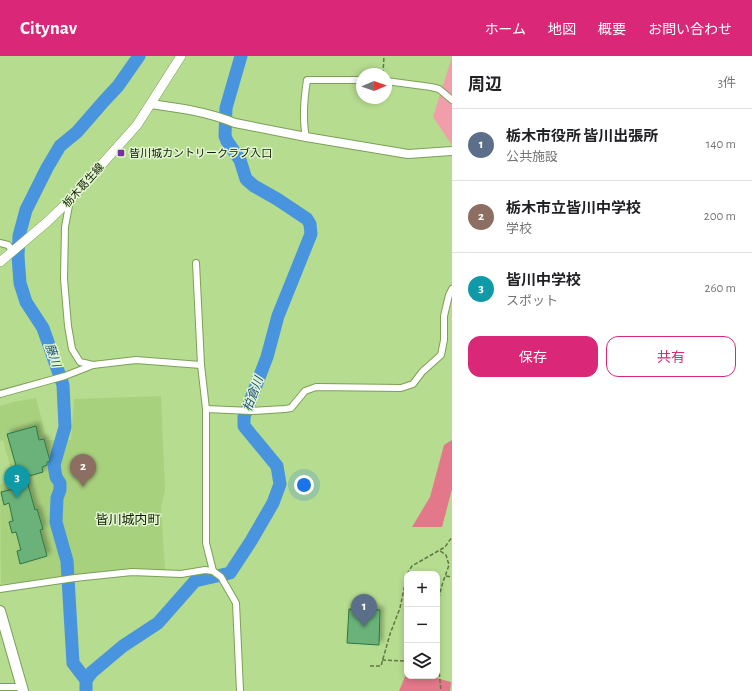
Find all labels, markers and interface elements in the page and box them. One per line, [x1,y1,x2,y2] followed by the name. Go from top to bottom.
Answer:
[20,19,77,38] text: Citynav
[484,23,526,37] text: ホーム
[548,23,576,37] text: 地図
[598,23,626,37] text: 概要
[648,23,732,37] text: お問い合わせ
[356,68,392,104] north arrow
[468,76,502,93] text: 周辺
[718,77,736,90] text: 3件
[506,129,658,144] text: 栃木市役所 皆川出張所
[479,138,483,151] text: 1
[706,138,736,151] text: 140 m
[129,147,272,159] place label: 皆川城カントリークラブ入口
[116,148,126,158] marker: 皆川城カントリークラブ入口
[506,151,558,164] text: 公共施設
[60,161,106,209] street label: 栃木葛生線
[506,201,641,216] text: 栃木市立皆川中学校
[478,210,484,223] text: 2
[704,210,736,223] text: 200 m
[506,223,532,236] text: 学校
[506,273,581,288] text: 皆川中学校
[478,282,484,295] text: 3
[705,282,736,295] text: 260 m
[506,295,558,308] text: スポット
[468,336,598,377] button: 保存
[606,336,736,377] button: 共有
[43,341,64,370] water label: 藤川
[240,373,265,413] water label: 柏倉川
[70,454,96,487] pin: 2
[4,465,30,498] pin: 3
[294,475,314,495] your location
[95,513,161,527] district label: 皆川城内町
[404,571,440,679] map controls
[404,571,440,607] button: +
[351,594,377,627] pin: 1
[404,607,440,643] button: −
[404,643,440,679] button: layers

